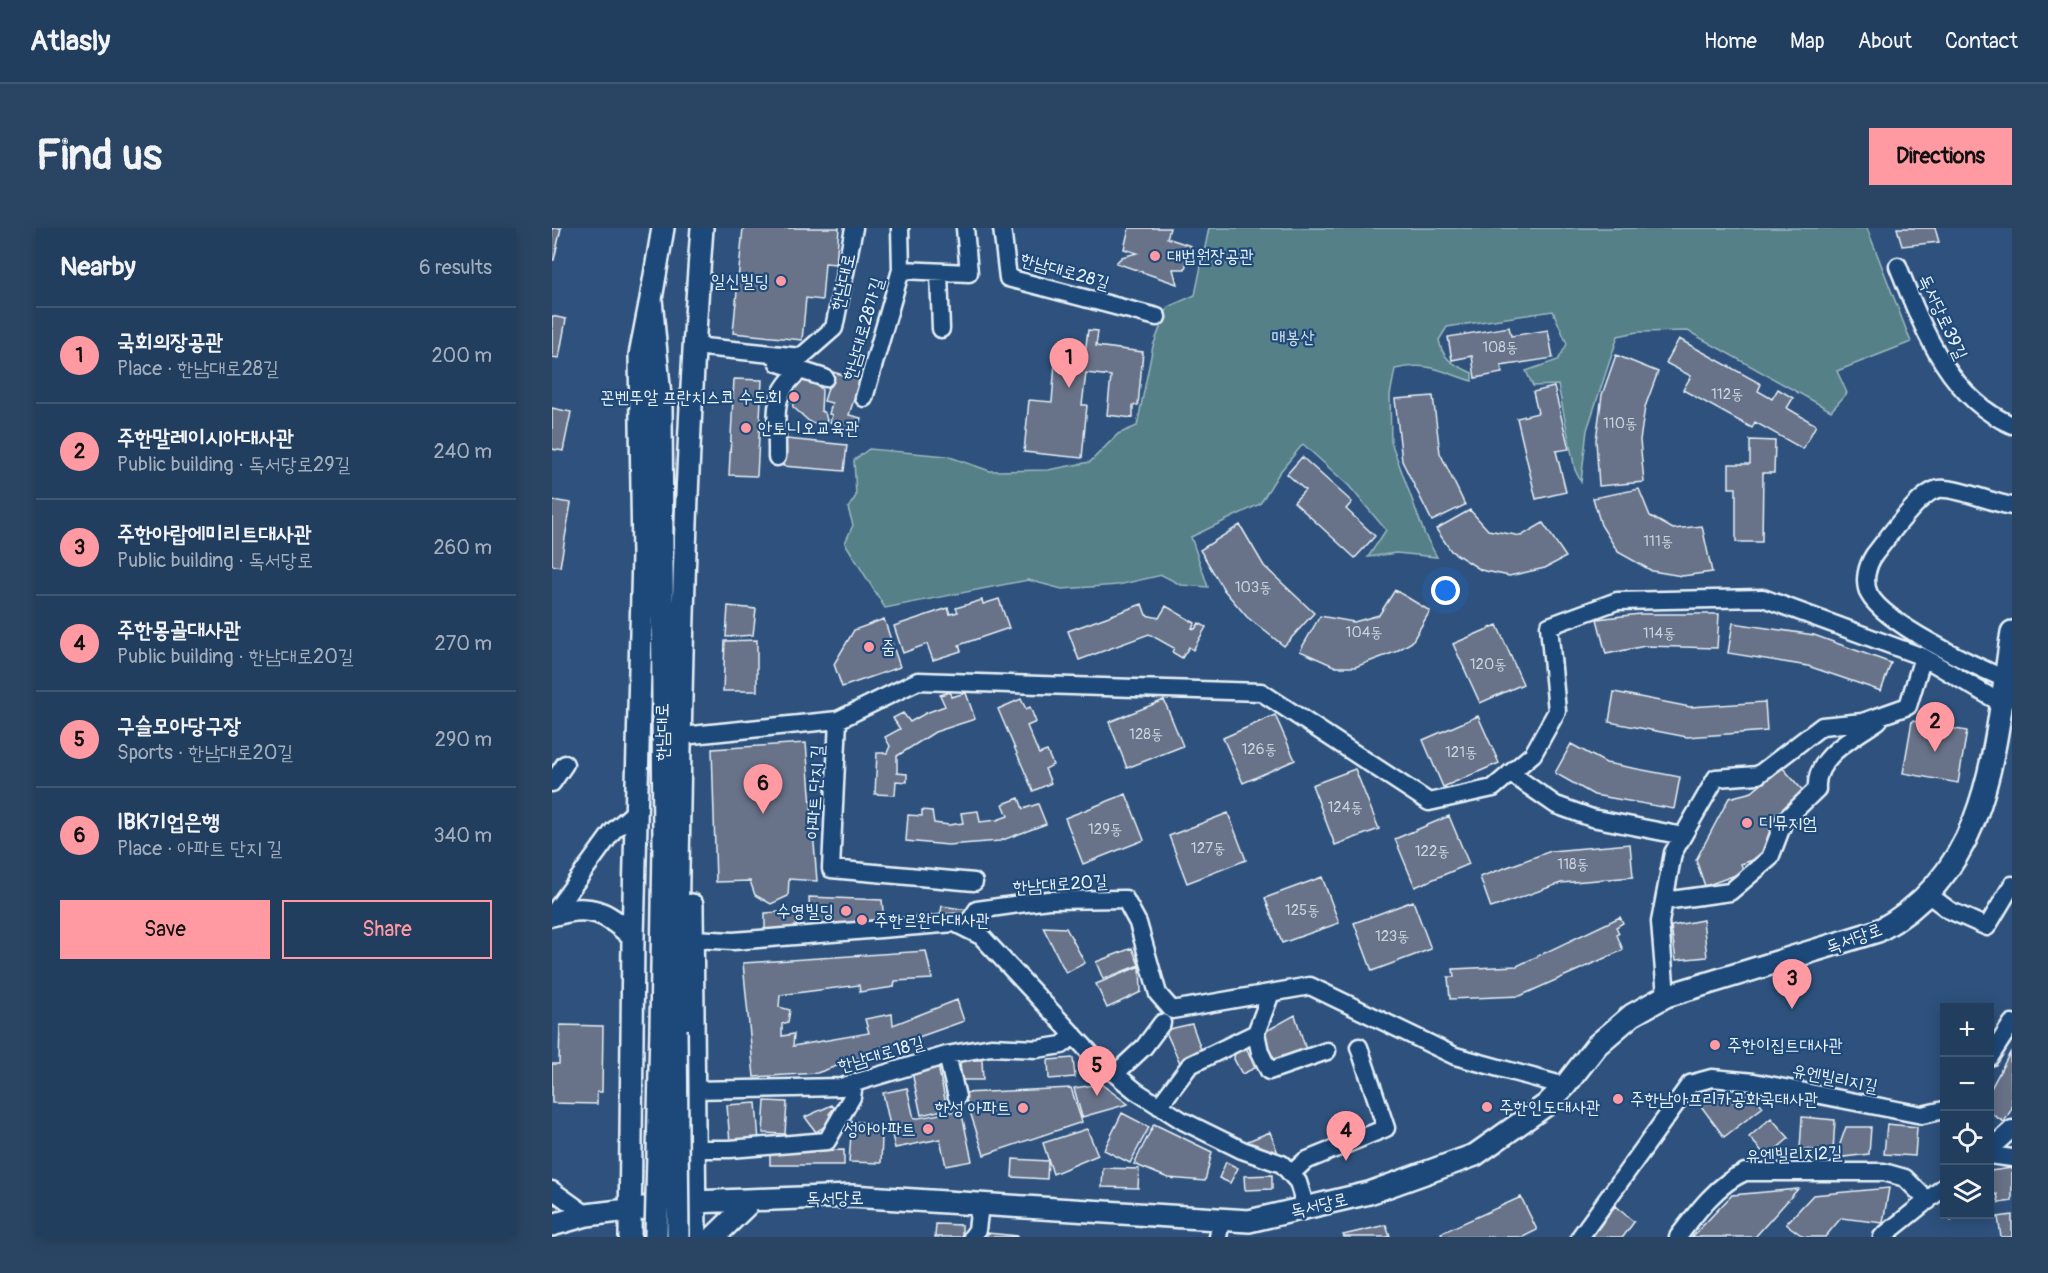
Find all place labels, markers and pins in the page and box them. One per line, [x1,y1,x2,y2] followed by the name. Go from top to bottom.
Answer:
[1167,245,1254,268] place label: 대법원장공관
[1148,249,1162,263] marker: 대법원장공관
[711,270,769,293] place label: 일신빌딩
[774,274,788,288] marker: 일신빌딩
[1050,338,1088,388] pin: 1
[600,386,782,409] place label: 꼰벤뚜알 프란치스코 수도회
[787,390,801,404] marker: 꼰벤뚜알 프란치스코 수도회
[758,417,859,440] place label: 안토니오교육관
[739,421,753,435] marker: 안토니오교육관
[881,636,895,659] place label: 줌
[862,640,876,654] marker: 줌
[1916,702,1954,752] pin: 2
[744,764,782,814] pin: 6
[1759,812,1817,835] place label: 디뮤지엄
[1740,816,1754,830] marker: 디뮤지엄
[776,900,834,923] place label: 수영빌딩
[839,904,853,918] marker: 수영빌딩
[874,909,990,932] place label: 주한르완다대사관
[855,913,869,927] marker: 주한르완다대사관
[1772,960,1812,1009] pin: 3
[1727,1034,1843,1057] place label: 주한이집트대사관
[1708,1038,1722,1052] marker: 주한이집트대사관
[1078,1046,1116,1096] pin: 5
[1630,1088,1818,1111] place label: 주한남아프리카공화국대사관
[1611,1092,1625,1106] marker: 주한남아프리카공화국대사관
[1499,1096,1600,1119] place label: 주한인도대사관
[935,1097,1011,1120] place label: 한성 아파트
[1480,1100,1494,1114] marker: 주한인도대사관
[1016,1101,1030,1115] marker: 한성 아파트
[1326,1112,1366,1161] pin: 4
[844,1118,916,1141] place label: 성아아파트
[921,1122,935,1136] marker: 성아아파트

